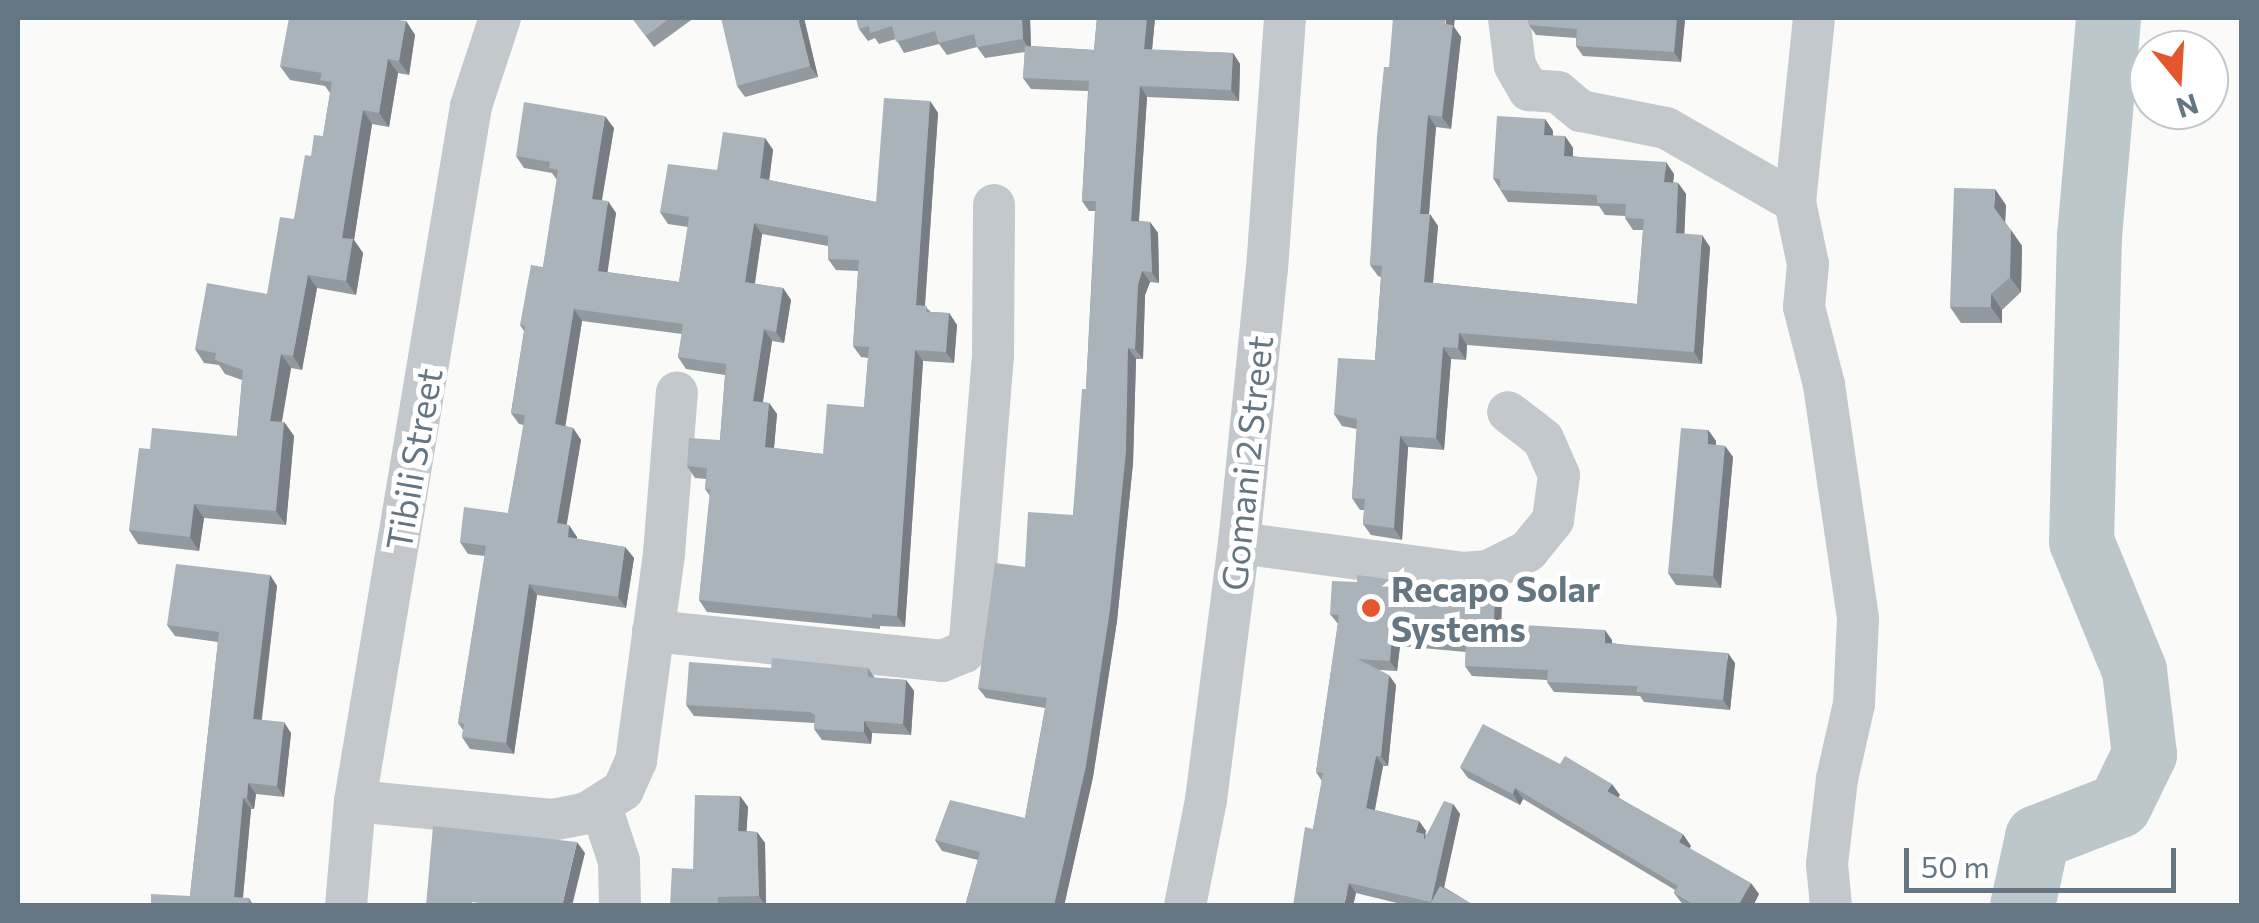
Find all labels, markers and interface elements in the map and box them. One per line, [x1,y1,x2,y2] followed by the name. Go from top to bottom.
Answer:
[2129,30,2229,130] north arrow
[2172,87,2203,126] text: N
[1212,333,1280,593] street label: Gomani 2 Street
[376,364,450,554] street label: Tibili Street
[1391,567,1600,649] place label: Recapo Solar Systems
[1360,597,1382,619] marker: Recapo Solar Systems
[1909,828,2182,890] scale bar
[1921,847,1990,884] text: 50 m

